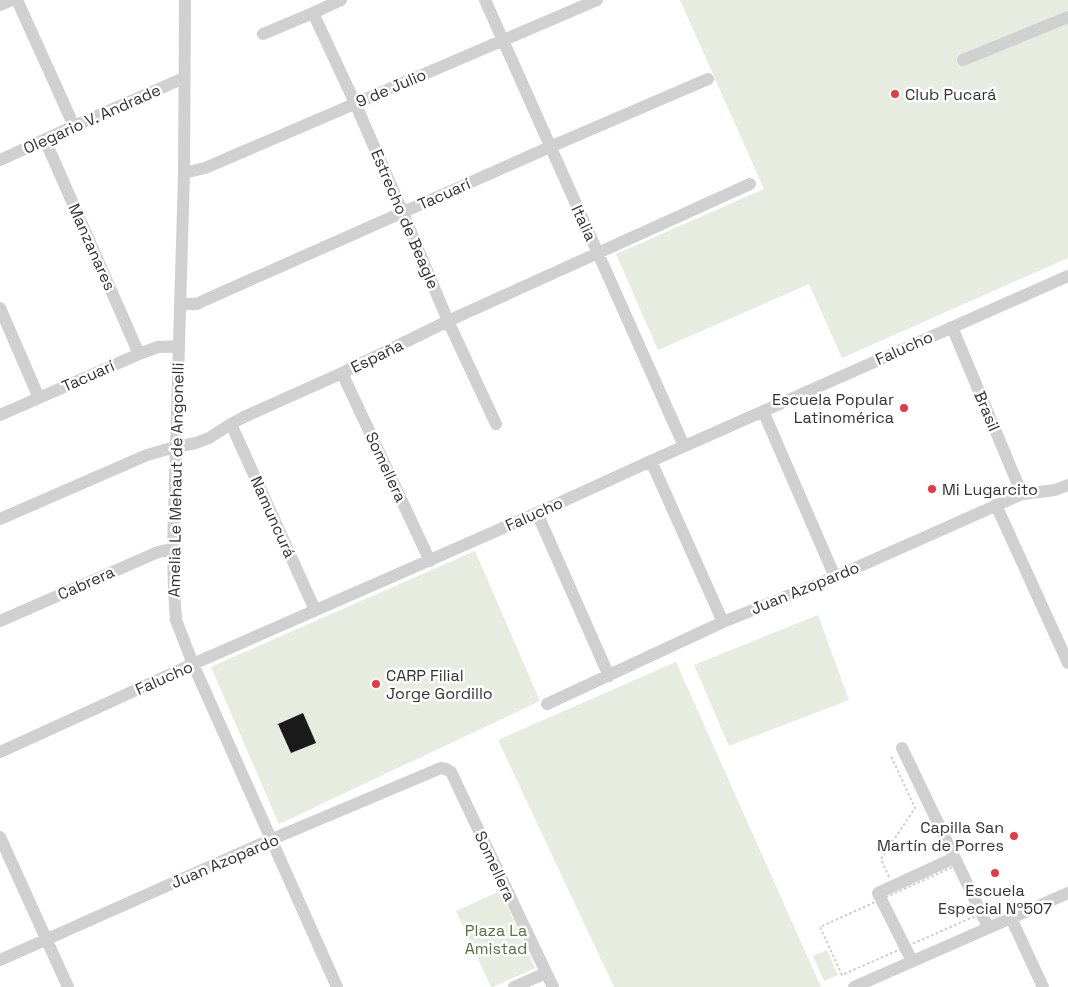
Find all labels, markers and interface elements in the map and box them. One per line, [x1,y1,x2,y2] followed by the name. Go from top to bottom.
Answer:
[353,64,429,112] street label: 9 de Julio
[20,79,164,159] street label: Olegario V. Andrade
[905,84,997,105] place label: Club Pucará
[889,88,901,100] marker: Club Pucará
[366,146,444,292] street label: Estrecho de Beagle
[414,173,474,215] street label: Tacuarí
[63,200,121,294] street label: Manzanares
[567,202,601,244] street label: Italia
[872,326,936,370] street label: Falucho
[347,334,407,378] street label: España
[58,355,118,397] street label: Tacuarí
[163,362,189,598] street label: Amelia Le Mehaut de Angonelli
[969,388,1005,434] street label: Brasil
[772,389,894,428] place label: Escuela Popular Latinomérica
[898,402,910,414] marker: Escuela Popular Latinomérica
[361,428,411,506] street label: Somellera
[246,473,300,561] street label: Namuncurá
[942,479,1038,500] place label: Mi Lugarcito
[926,483,938,495] marker: Mi Lugarcito
[502,492,566,536] street label: Falucho
[748,557,862,619] street label: Juan Azopardo
[54,561,118,605] street label: Cabrera
[132,656,196,700] street label: Falucho
[386,665,493,704] place label: CARP Filial Jorge Gordillo
[370,678,382,690] marker: CARP Filial Jorge Gordillo
[877,817,1004,856] place label: Capilla San Martín de Porres
[470,827,520,905] street label: Somellera
[168,829,282,893] street label: Juan Azopardo
[1008,830,1020,842] marker: Capilla San Martín de Porres
[989,867,1001,879] marker: Escuela Especial Nº507
[938,880,1052,919] place label: Escuela Especial Nº507
[465,920,527,959] park label: Plaza La Amistad

